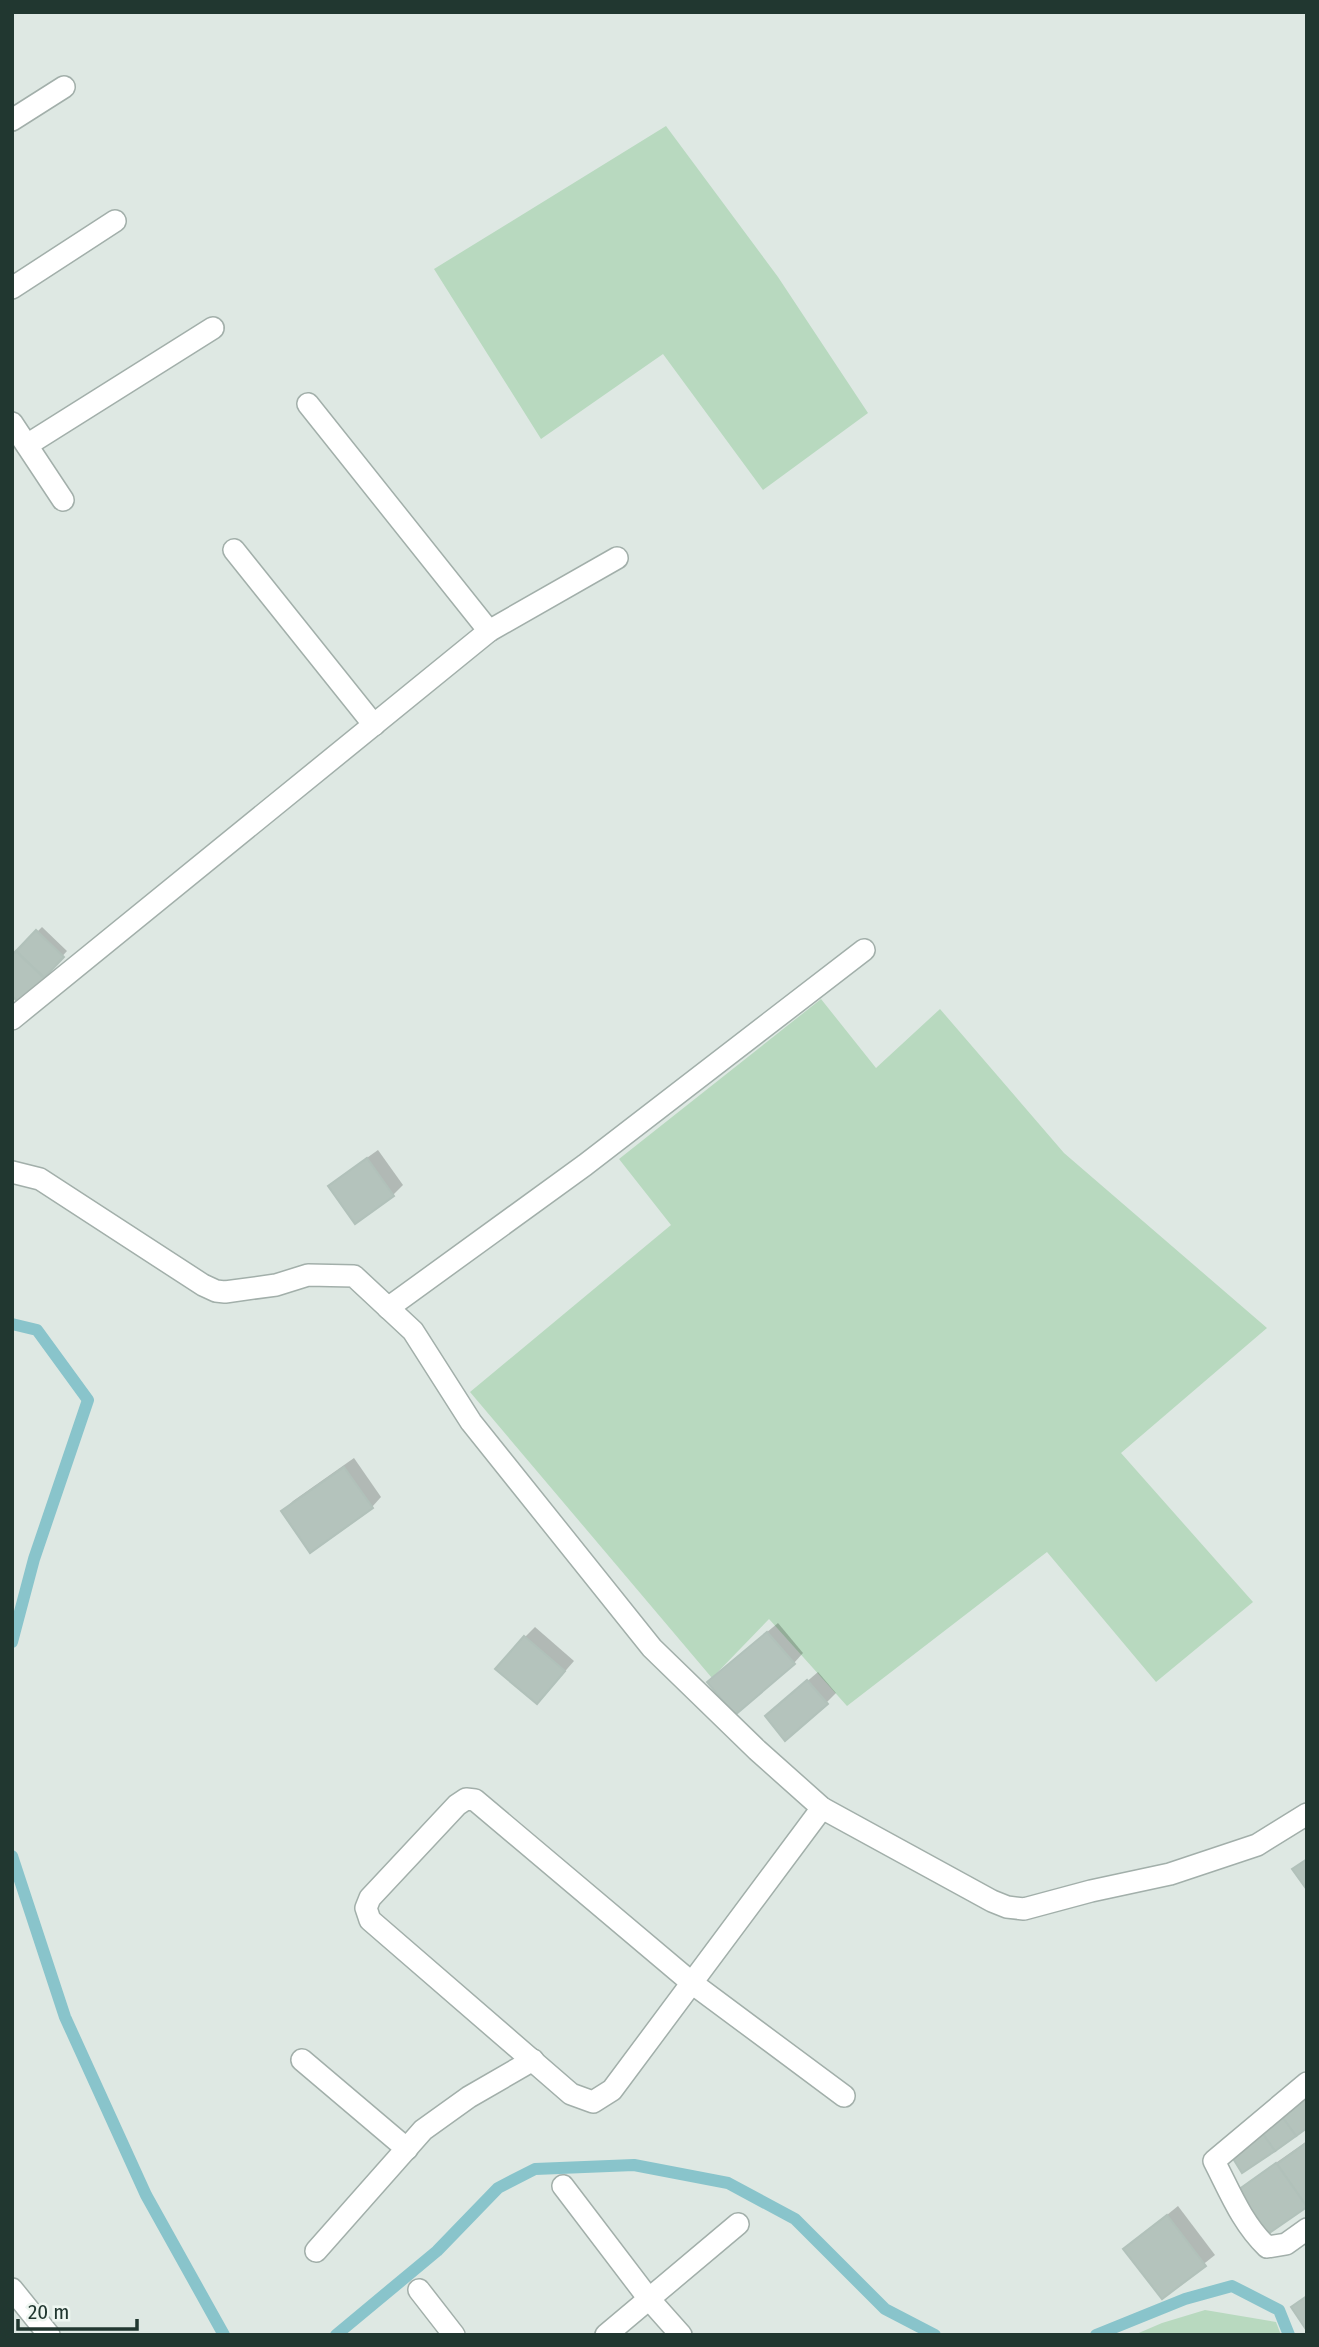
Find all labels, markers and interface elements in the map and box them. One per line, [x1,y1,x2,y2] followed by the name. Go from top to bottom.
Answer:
[18,2288,136,2332] scale bar
[28,2299,69,2325] text: 20 m

